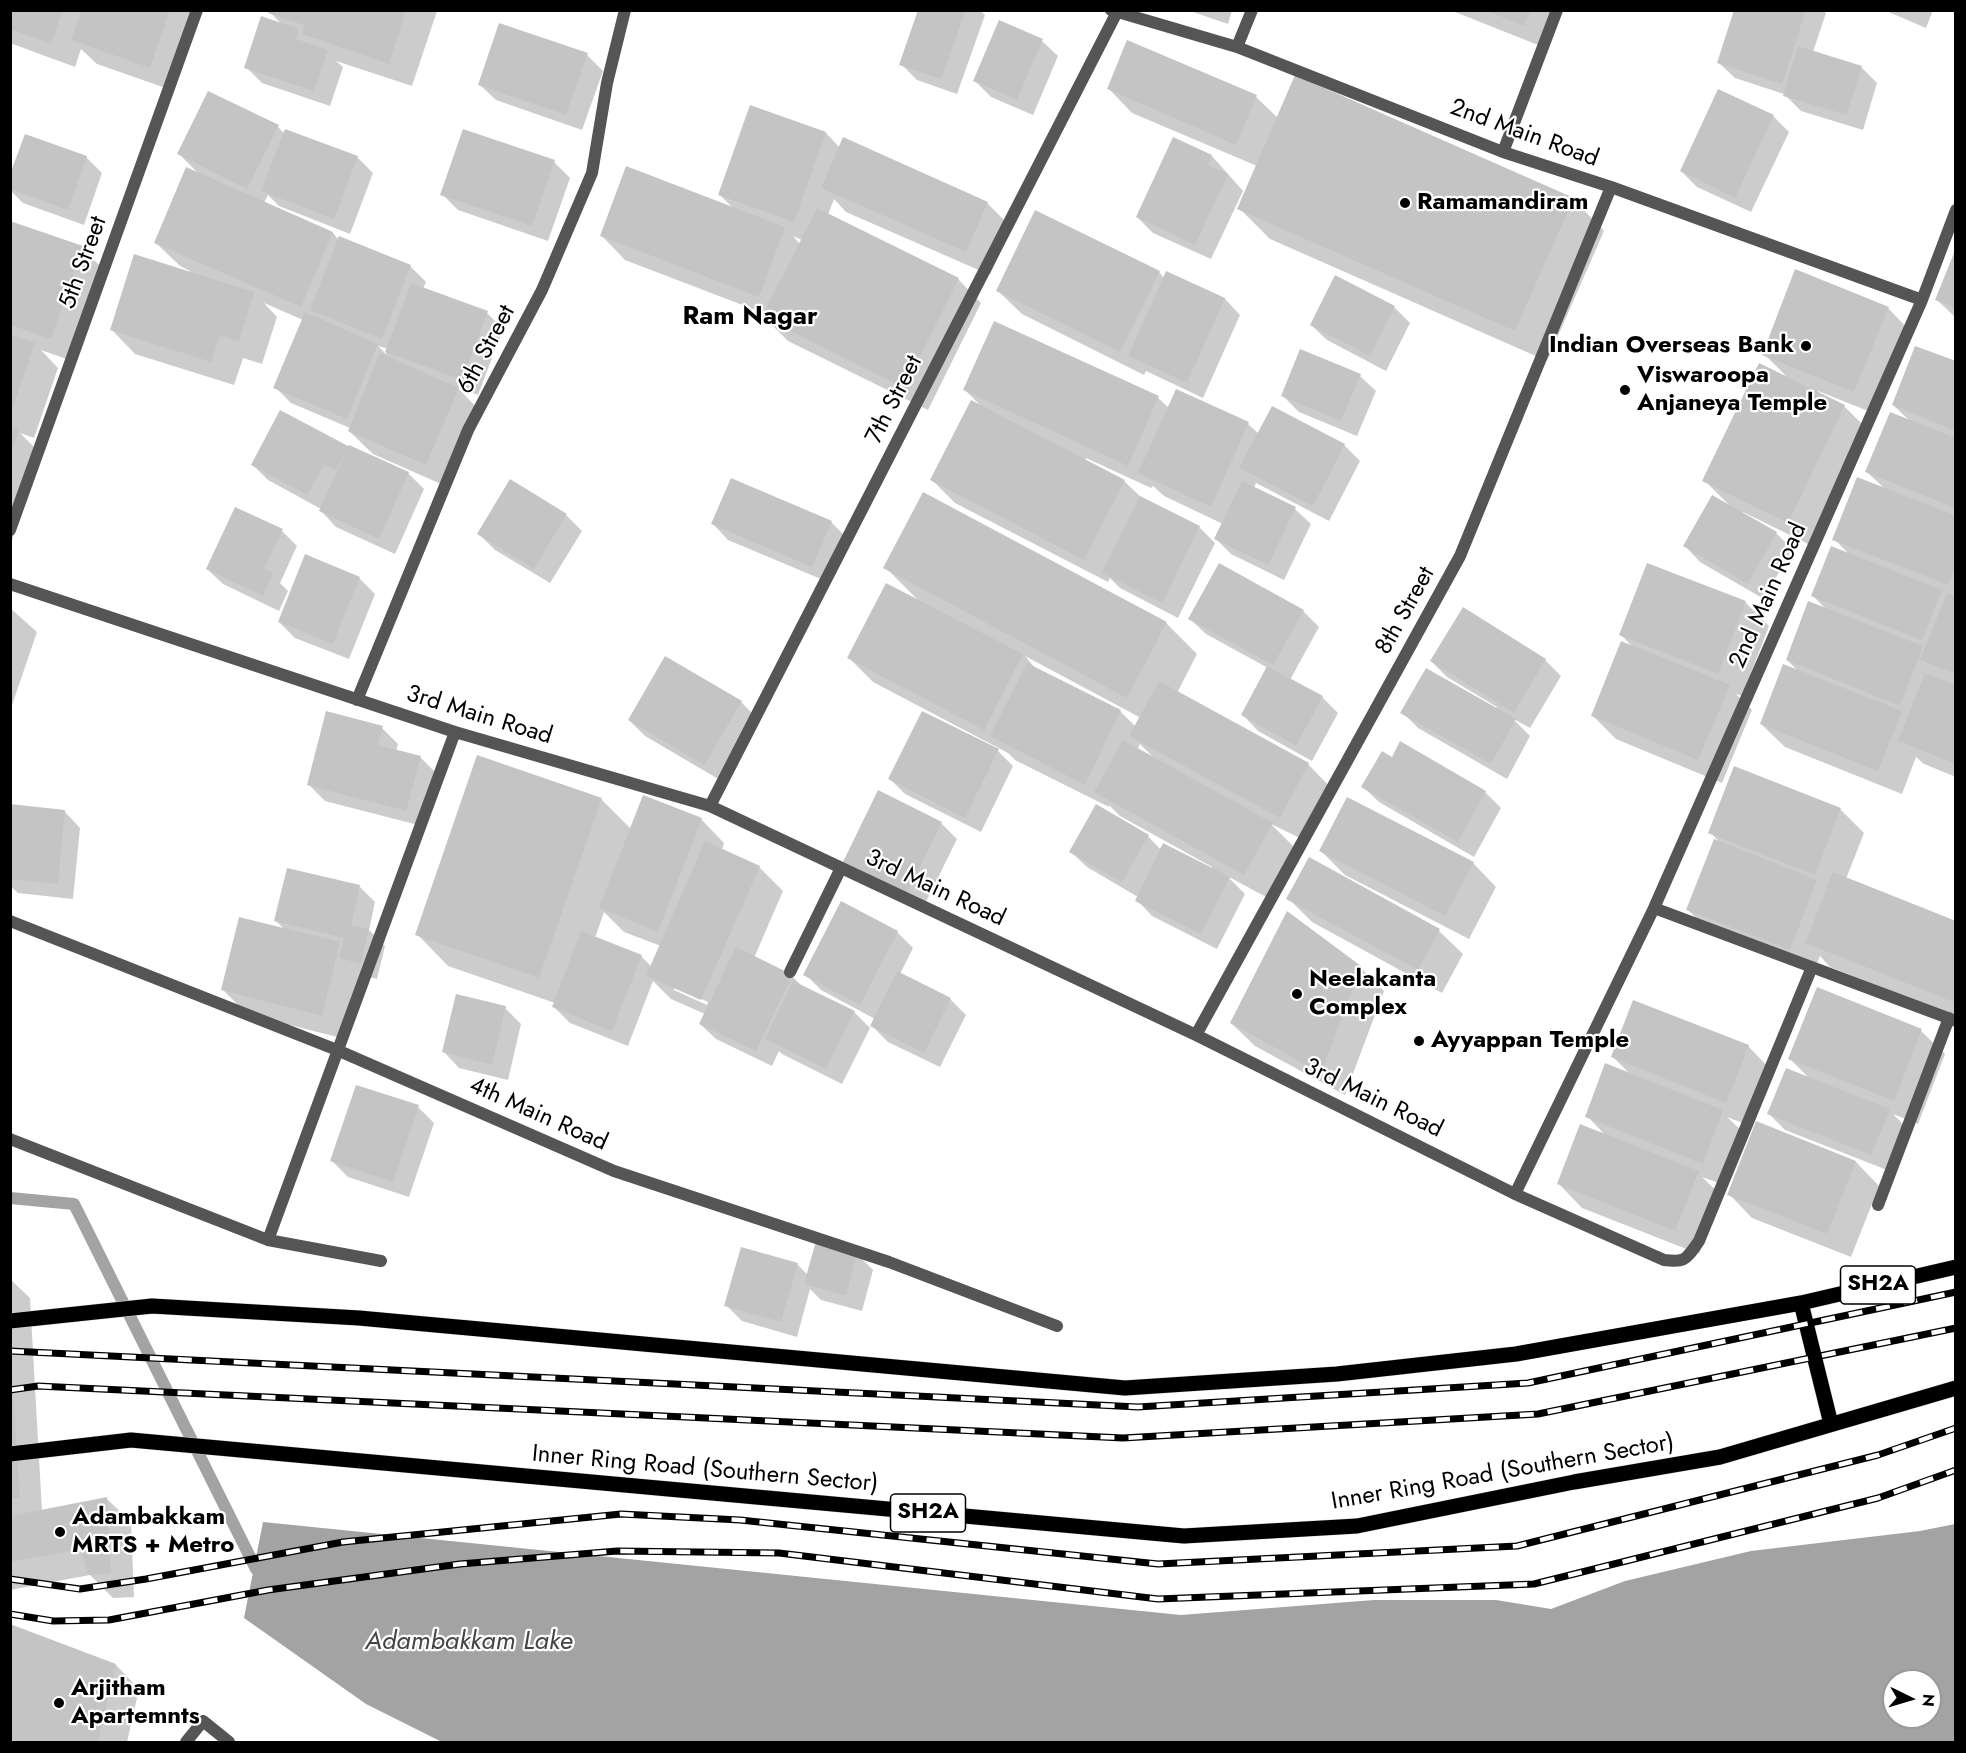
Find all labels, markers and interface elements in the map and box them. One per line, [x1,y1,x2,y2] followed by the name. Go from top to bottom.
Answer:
[1446,94,1602,174] street label: 2nd Main Road
[1417,189,1588,217] place label: Ramamandiram
[1398,196,1412,210] marker: Ramamandiram
[54,213,114,313] street label: 5th Street
[452,301,522,399] street label: 6th Street
[682,302,818,334] district label: Ram Nagar
[1549,332,1794,360] place label: Indian Overseas Bank
[1799,339,1813,353] marker: Indian Overseas Bank
[861,351,929,449] street label: 7th Street
[1637,362,1827,418] place label: Viswaroopa Anjaneya Temple
[1618,383,1632,397] marker: Viswaroopa Anjaneya Temple
[1724,519,1814,673] street label: 2nd Main Road
[1370,562,1442,660] street label: 8th Street
[403,680,555,752] street label: 3rd Main Road
[860,844,1010,934] street label: 3rd Main Road
[1309,966,1436,1022] place label: Neelakanta Complex
[1290,987,1304,1001] marker: Neelakanta Complex
[1431,1027,1629,1055] place label: Ayyappan Temple
[1412,1034,1426,1048] marker: Ayyappan Temple
[1299,1053,1447,1145] street label: 3rd Main Road
[464,1072,612,1158] street label: 4th Main Road
[1840,1266,1916,1304] road number: SH2A
[1329,1429,1677,1517] street label: Inner Ring Road (Southern Sector)
[531,1441,879,1499] street label: Inner Ring Road (Southern Sector)
[890,1494,966,1532] road number: SH2A
[72,1504,234,1560] place label: Adambakkam MRTS + Metro
[53,1525,67,1539] marker: Adambakkam MRTS + Metro
[365,1627,573,1659] water label: Adambakkam Lake
[1882,1669,1942,1729] north arrow
[71,1675,200,1731] place label: Arjitham Apartemnts
[1916,1693,1940,1708] text: N
[52,1696,66,1710] marker: Arjitham Apartemnts

